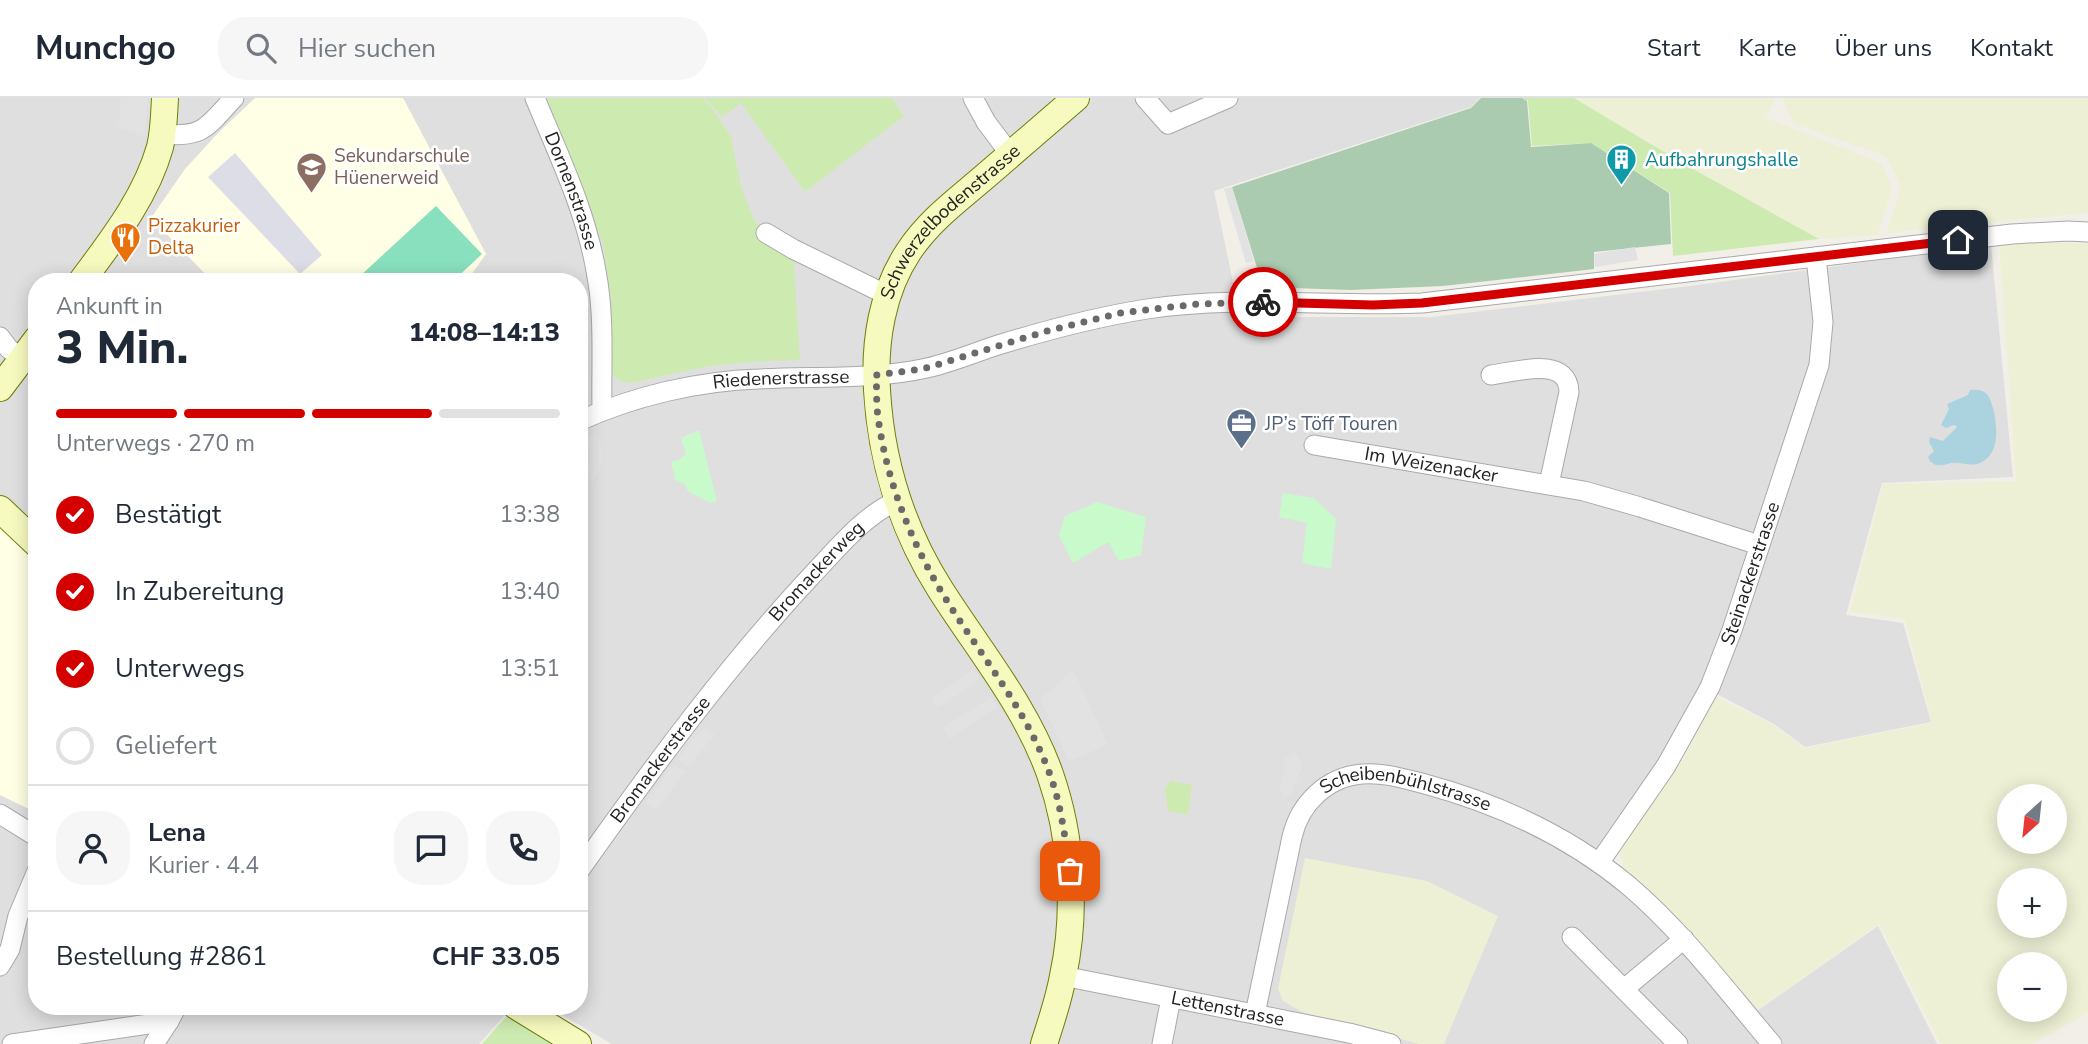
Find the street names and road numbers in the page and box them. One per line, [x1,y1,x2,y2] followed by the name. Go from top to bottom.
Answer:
[538,128,604,253] street label: Dornenstrasse
[874,138,1026,303] street label: Schwerzelbodenstrasse
[711,364,850,396] street label: Riedenerstrasse
[1363,441,1500,489] street label: Im Weizenacker
[1714,498,1786,649] street label: Steinackerstrasse
[763,515,870,627] street label: Bromackerweg
[604,691,717,828] street label: Bromackerstrasse
[1314,761,1495,818] street label: Scheibenbühlstrasse
[1169,985,1287,1033] street label: Lettenstrasse

